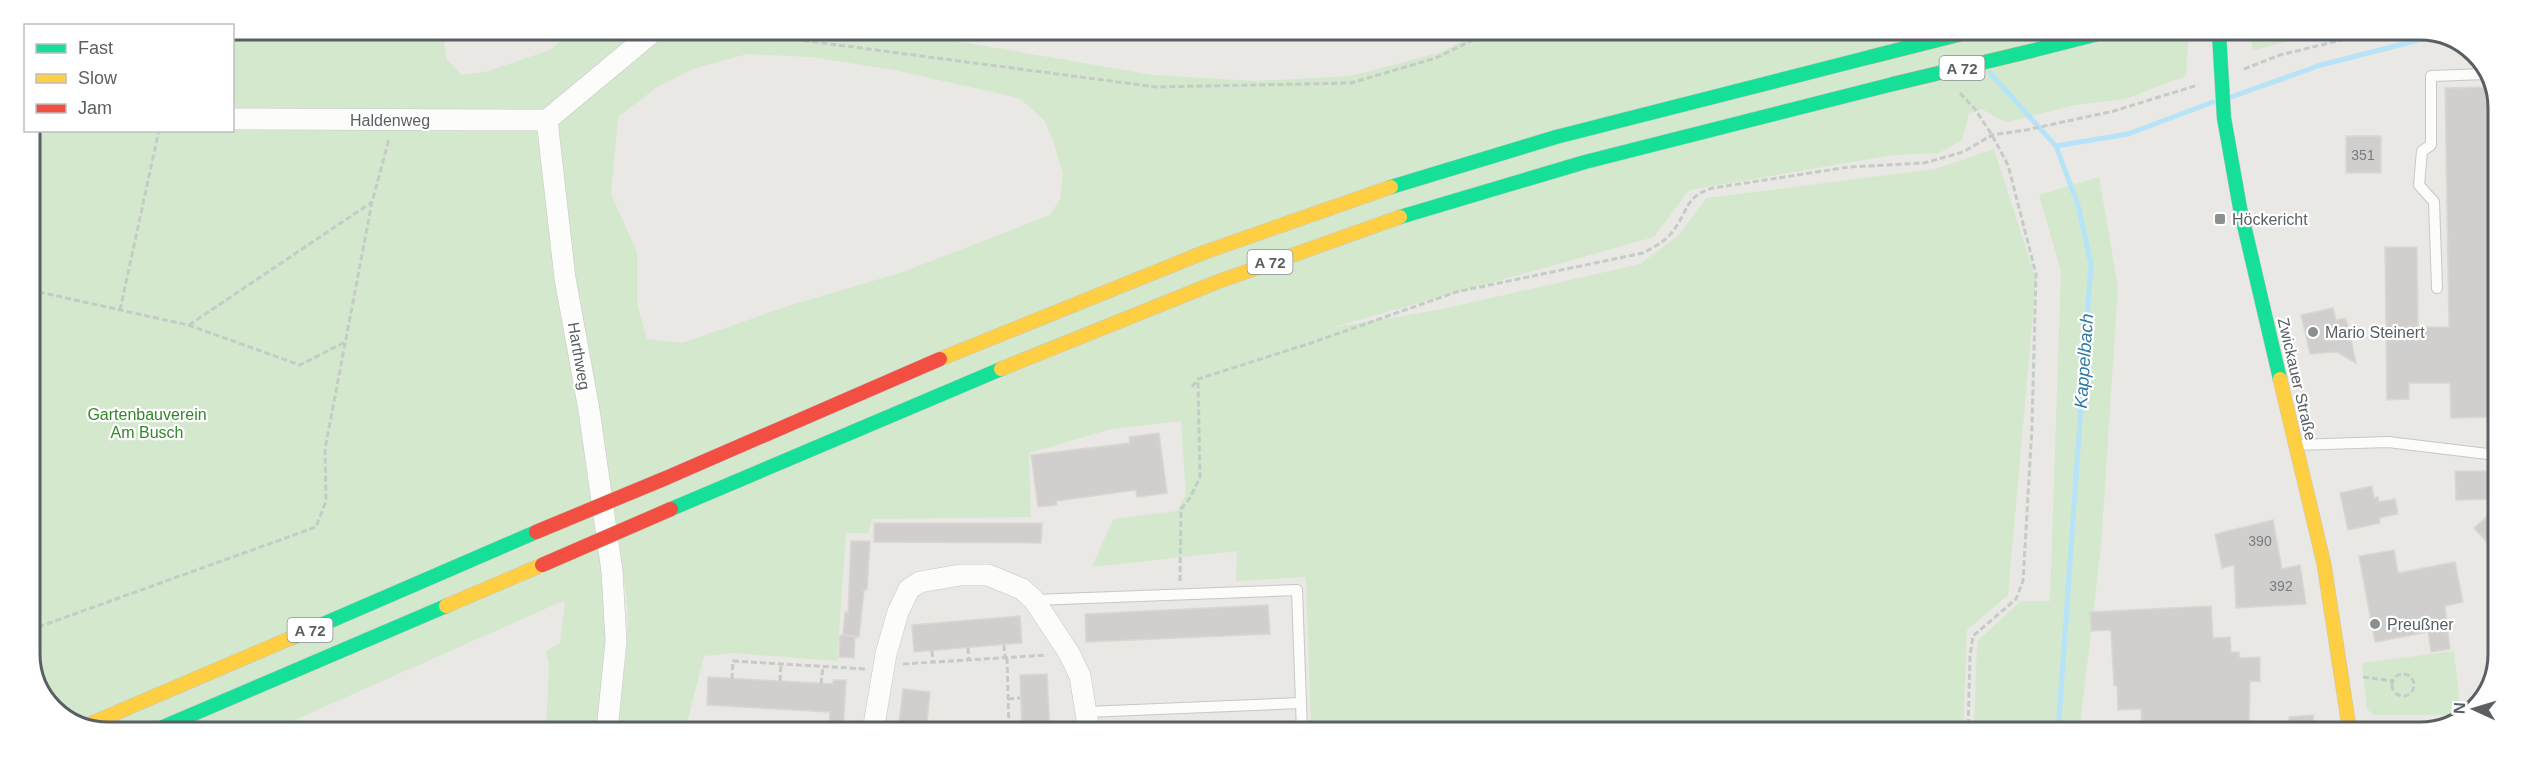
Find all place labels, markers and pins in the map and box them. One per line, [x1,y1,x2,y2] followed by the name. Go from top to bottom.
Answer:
[2232,211,2308,228] place label: Höckericht
[2213,212,2227,226] marker: Höckericht
[2325,324,2425,341] place label: Mario Steinert
[2306,325,2320,339] marker: Mario Steinert
[2387,616,2454,633] place label: Preußner
[2368,617,2382,631] marker: Preußner

